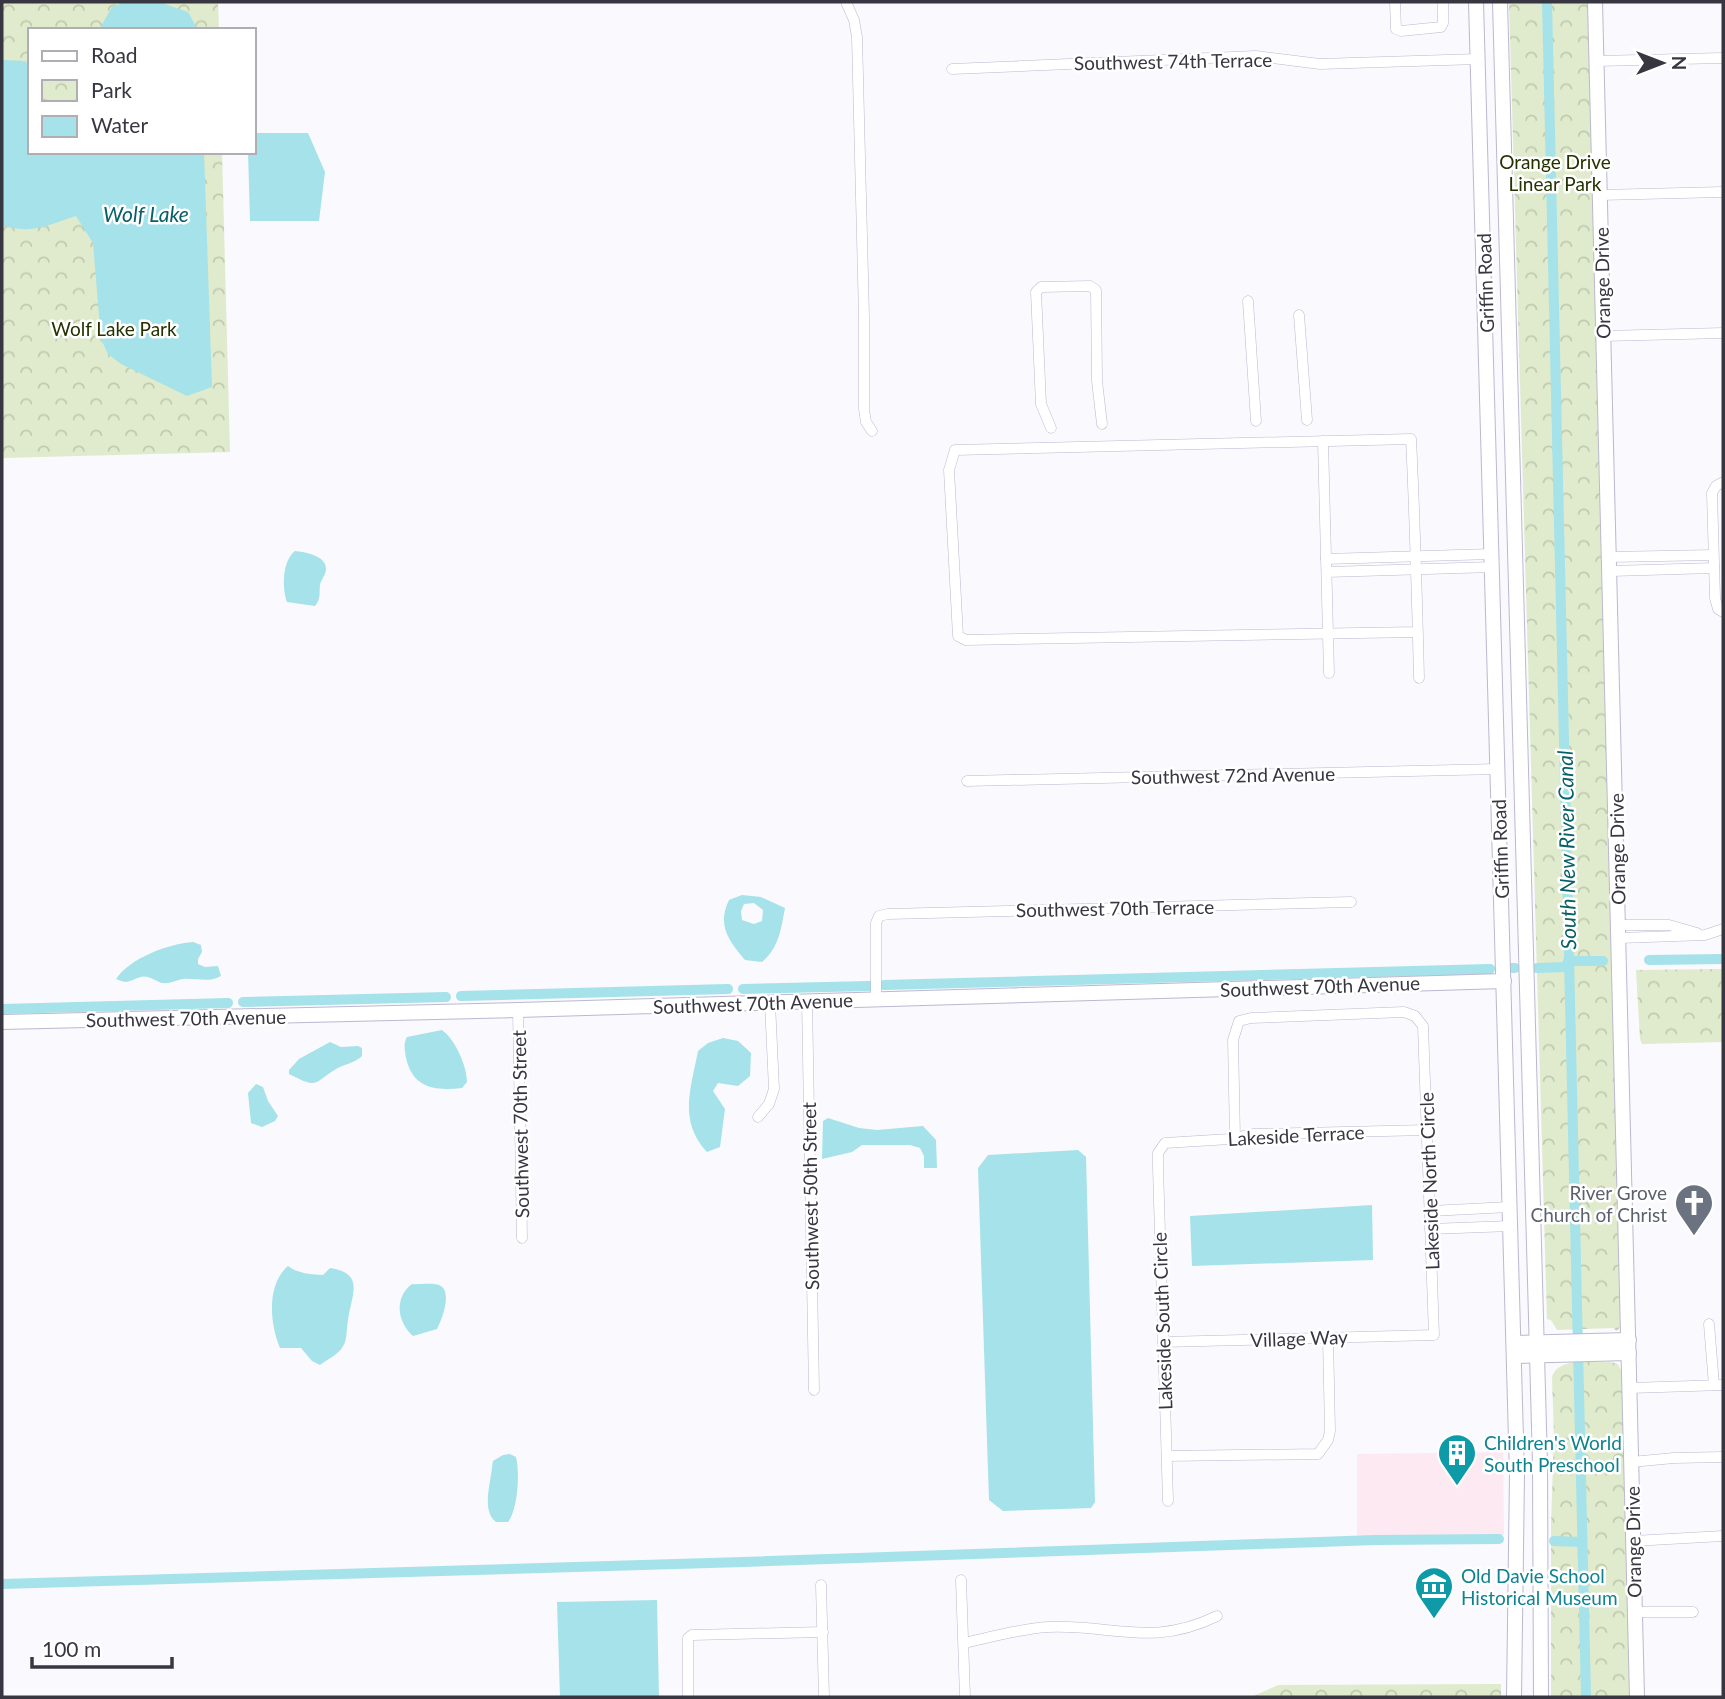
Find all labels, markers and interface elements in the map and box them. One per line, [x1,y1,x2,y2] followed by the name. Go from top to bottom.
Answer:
[28,28,256,154] legend
[1627,28,1697,98] north arrow
[91,42,138,67] text: Road
[1074,48,1272,74] street label: Southwest 74th Terrace
[1668,56,1691,70] text: N
[91,77,132,102] text: Park
[91,112,148,137] text: Water
[1499,150,1611,195] park label: Orange Drive Linear Park
[103,201,189,226] water label: Wolf Lake
[1590,227,1614,339] street label: Orange Drive
[1472,233,1498,333] street label: Griffin Road
[51,317,177,340] park label: Wolf Lake Park
[1552,750,1580,950] water label: South New River Canal
[1131,762,1335,788] street label: Southwest 72nd Avenue
[1605,793,1629,905] street label: Orange Drive
[1487,799,1513,899] street label: Griffin Road
[1016,895,1214,921] street label: Southwest 70th Terrace
[1220,971,1420,1001] street label: Southwest 70th Avenue
[653,988,853,1018] street label: Southwest 70th Avenue
[86,1005,286,1031] street label: Southwest 70th Avenue
[507,1030,533,1218] street label: Southwest 70th Street
[1414,1092,1444,1270] street label: Lakeside North Circle
[797,1102,823,1290] street label: Southwest 50th Street
[1227,1120,1365,1150] street label: Lakeside Terrace
[1531,1181,1667,1226] place label: River Grove Church of Christ
[1673,1182,1715,1237] church icon: River Grove Church of Christ
[1147,1232,1177,1410] street label: Lakeside South Circle
[1250,1325,1348,1351] street label: Village Way
[1484,1431,1622,1476] place label: Children's World South Preschool
[1436,1432,1478,1487] building icon: Children's World South Preschool
[1621,1486,1645,1598] street label: Orange Drive
[1461,1564,1618,1609] place label: Old Davie School Historical Museum
[1413,1565,1455,1620] museum icon: Old Davie School Historical Museum
[32,1626,172,1670] scale bar
[42,1636,101,1661] text: 100 m

